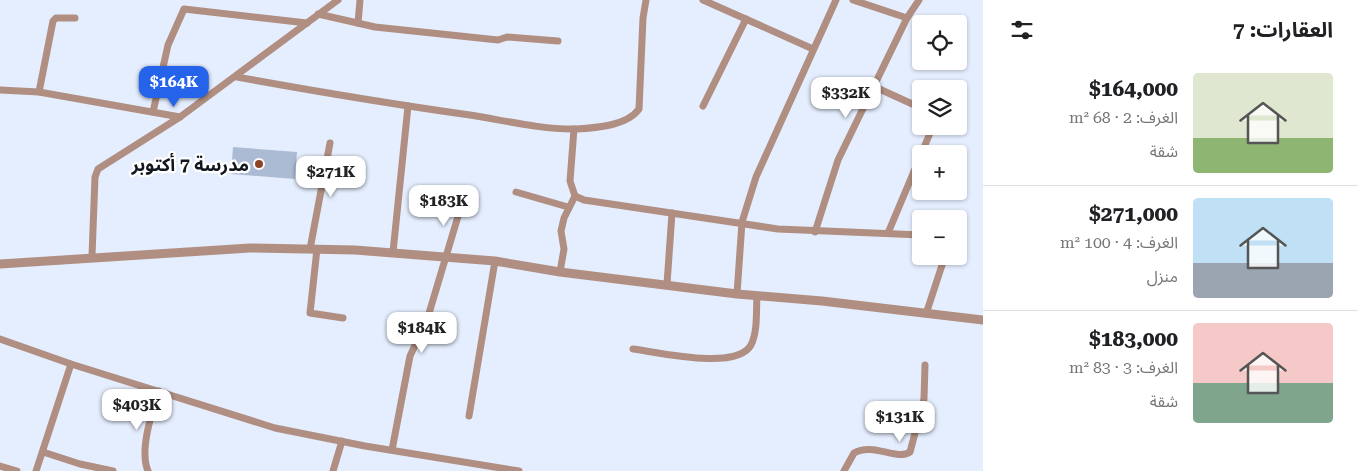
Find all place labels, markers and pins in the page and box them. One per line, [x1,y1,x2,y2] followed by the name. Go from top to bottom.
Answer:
[139,66,209,108] pin: $164K
[811,76,881,119] pin: $332K
[130,152,249,176] place label: مدرسة 7 أكتوبر
[296,156,366,198] pin: $271K
[253,158,265,170] marker: مدرسة 7 أكتوبر
[409,184,479,227] pin: $183K
[387,312,457,354] pin: $184K
[102,388,172,431] pin: $403K
[865,400,935,443] pin: $131K

